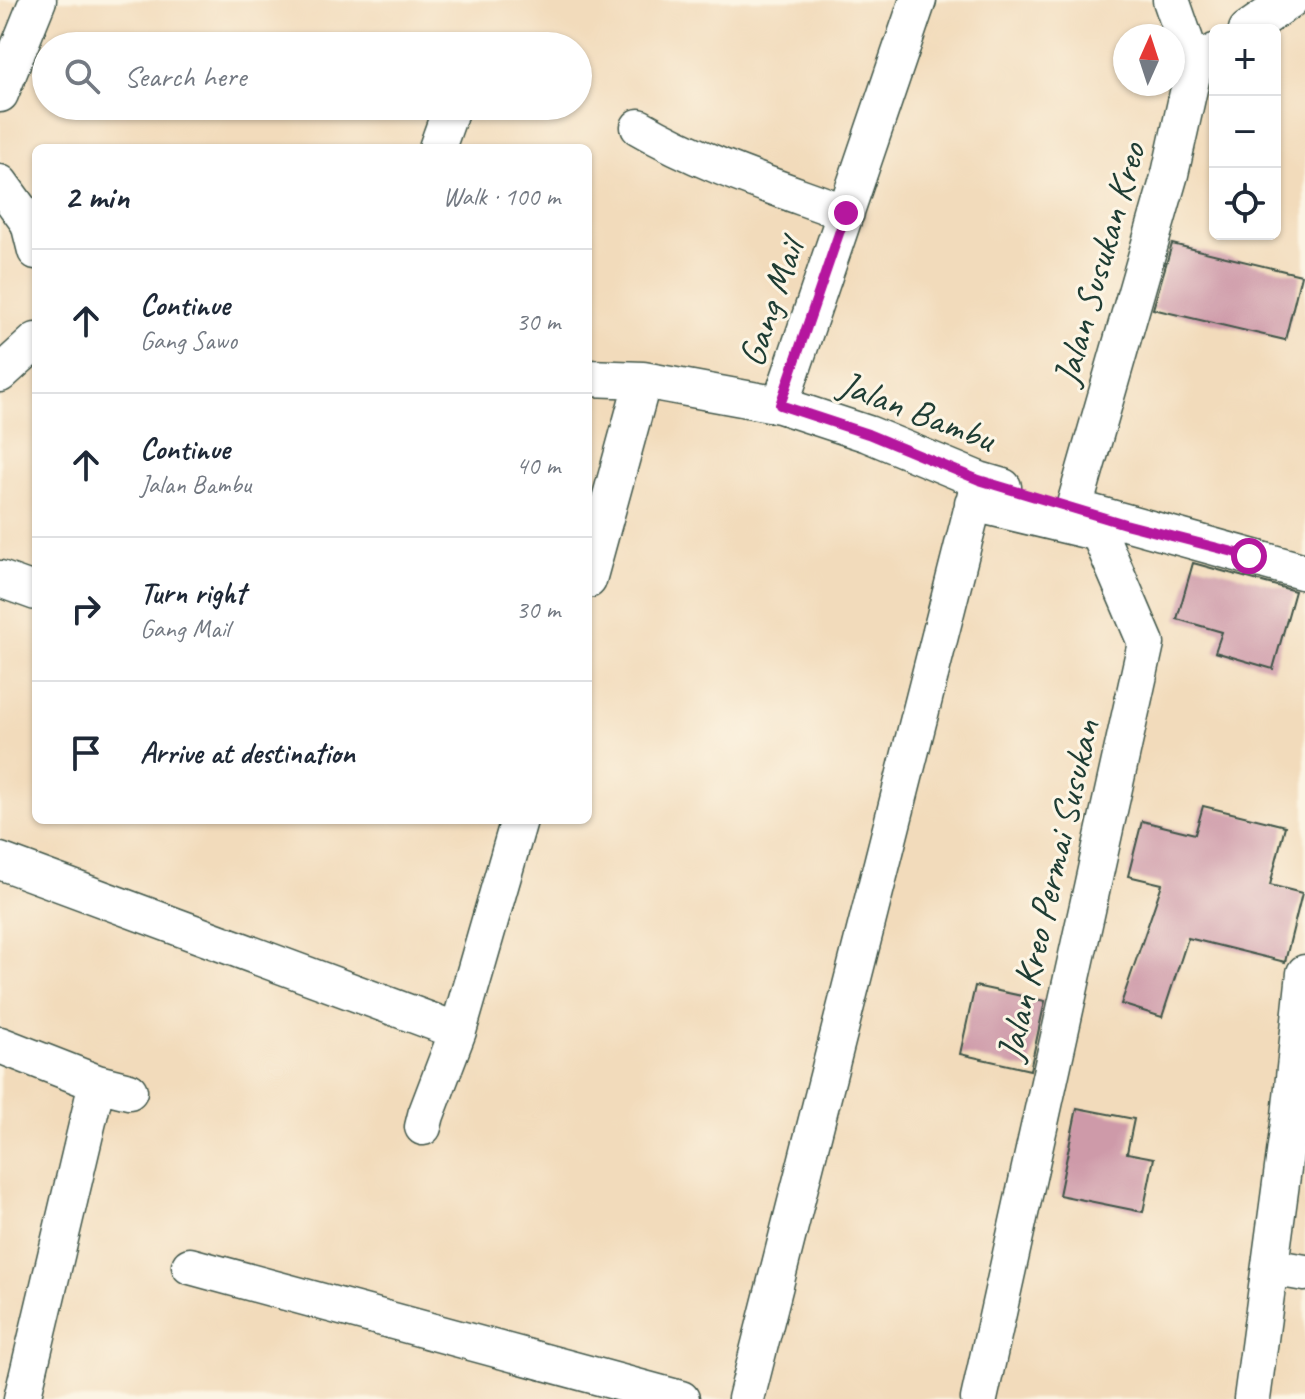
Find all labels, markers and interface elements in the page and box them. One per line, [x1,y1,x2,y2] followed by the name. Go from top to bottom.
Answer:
[1113,24,1185,96] north arrow
[1209,24,1281,240] map controls
[1209,24,1281,96] button: +
[32,32,592,120] search box
[60,54,104,98] icon: search
[124,57,246,95] text: Search here
[1209,96,1281,168] button: −
[1041,135,1157,392] street label: Jalan Susukan Kreo
[1209,168,1281,240] button: locate
[64,175,129,218] text: 2 min
[443,180,560,213] text: Walk · 100 m
[828,195,864,231] route end
[727,227,817,373] street label: Gang Mail
[140,286,230,324] text: Continue
[64,299,108,343] icon: ahead
[516,305,560,338] text: 30 m
[140,324,237,357] text: Gang Sawo
[831,359,1003,463] street label: Jalan Bambu
[140,430,230,468] text: Continue
[64,443,108,487] icon: ahead
[516,449,560,482] text: 40 m
[140,468,251,501] text: Jalan Bambu
[1231,538,1267,574] route start
[140,574,245,612] text: Turn right
[64,587,108,631] icon: right
[516,593,560,626] text: 30 m
[140,612,230,645] text: Gang Mail
[985,714,1110,1067] street label: Jalan Kreo Permai Susukan
[64,731,108,775] icon: arrive
[140,734,355,772] text: Arrive at destination

